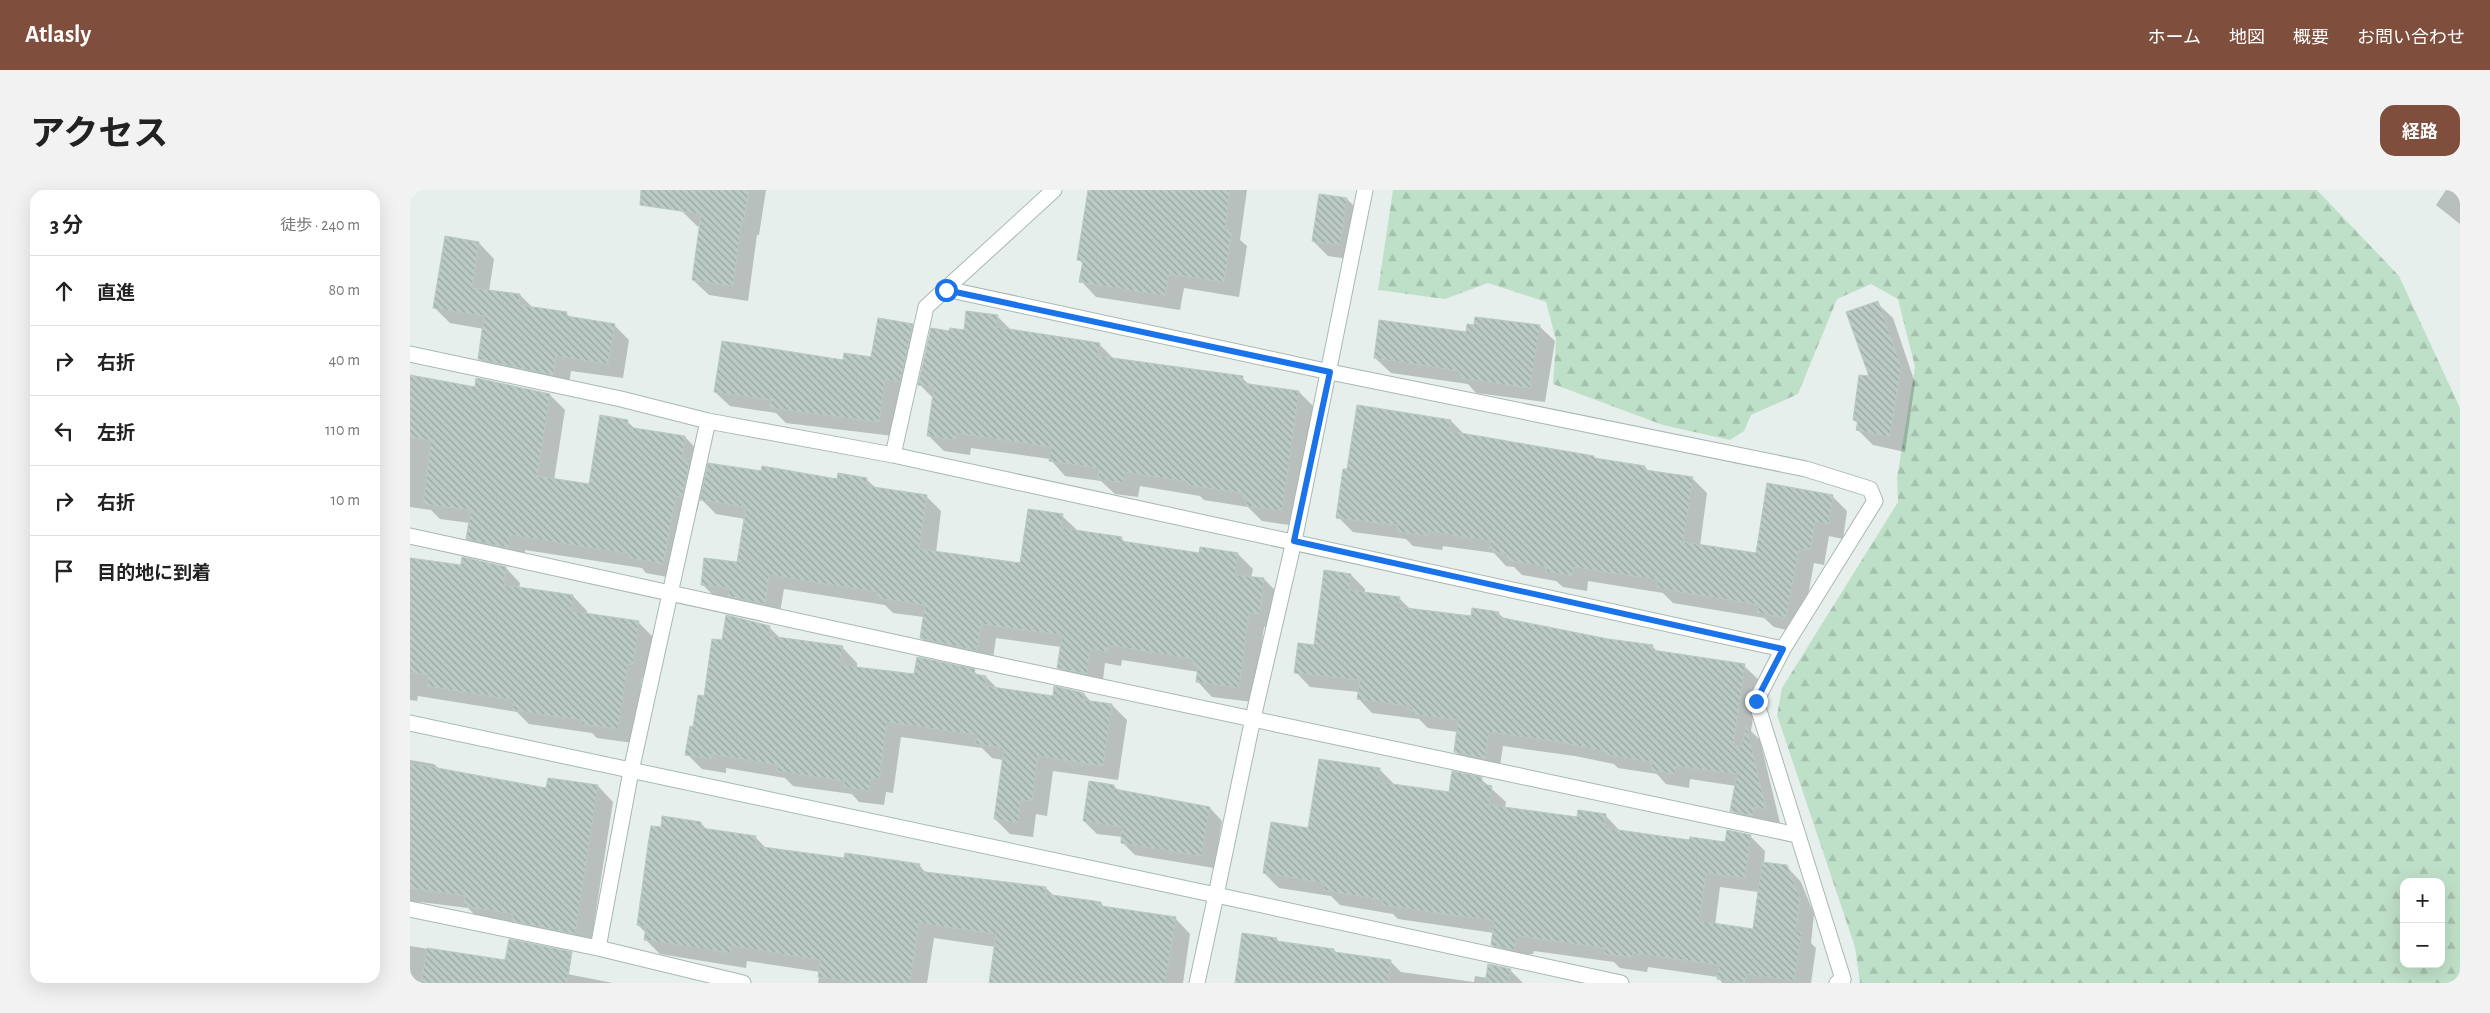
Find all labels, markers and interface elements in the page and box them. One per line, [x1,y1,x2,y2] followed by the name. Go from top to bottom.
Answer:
[25,23,91,47] text: Atlasly
[2148,29,2201,47] text: ホーム
[2229,29,2265,47] text: 地図
[2293,29,2329,47] text: 概要
[2357,29,2465,47] text: お問い合わせ
[2380,105,2460,156] button: 経路
[30,117,168,152] text: アクセス
[50,215,83,236] text: 3 分
[280,217,360,233] text: 徒歩 · 240 m
[50,277,78,305] icon: ahead
[935,279,958,302] route start
[329,282,360,298] text: 80 m
[97,284,135,303] text: 直進
[50,347,78,375] icon: right
[328,352,360,368] text: 40 m
[97,354,135,373] text: 右折
[50,417,78,445] icon: left
[325,422,360,438] text: 110 m
[97,424,135,443] text: 左折
[50,487,78,515] icon: right
[331,492,360,508] text: 10 m
[97,494,135,513] text: 右折
[50,557,78,585] icon: arrive
[97,564,211,583] text: 目的地に到着
[1745,690,1768,713] route end
[2400,878,2445,968] map controls
[2400,878,2445,923] button: +
[2400,923,2445,968] button: −

